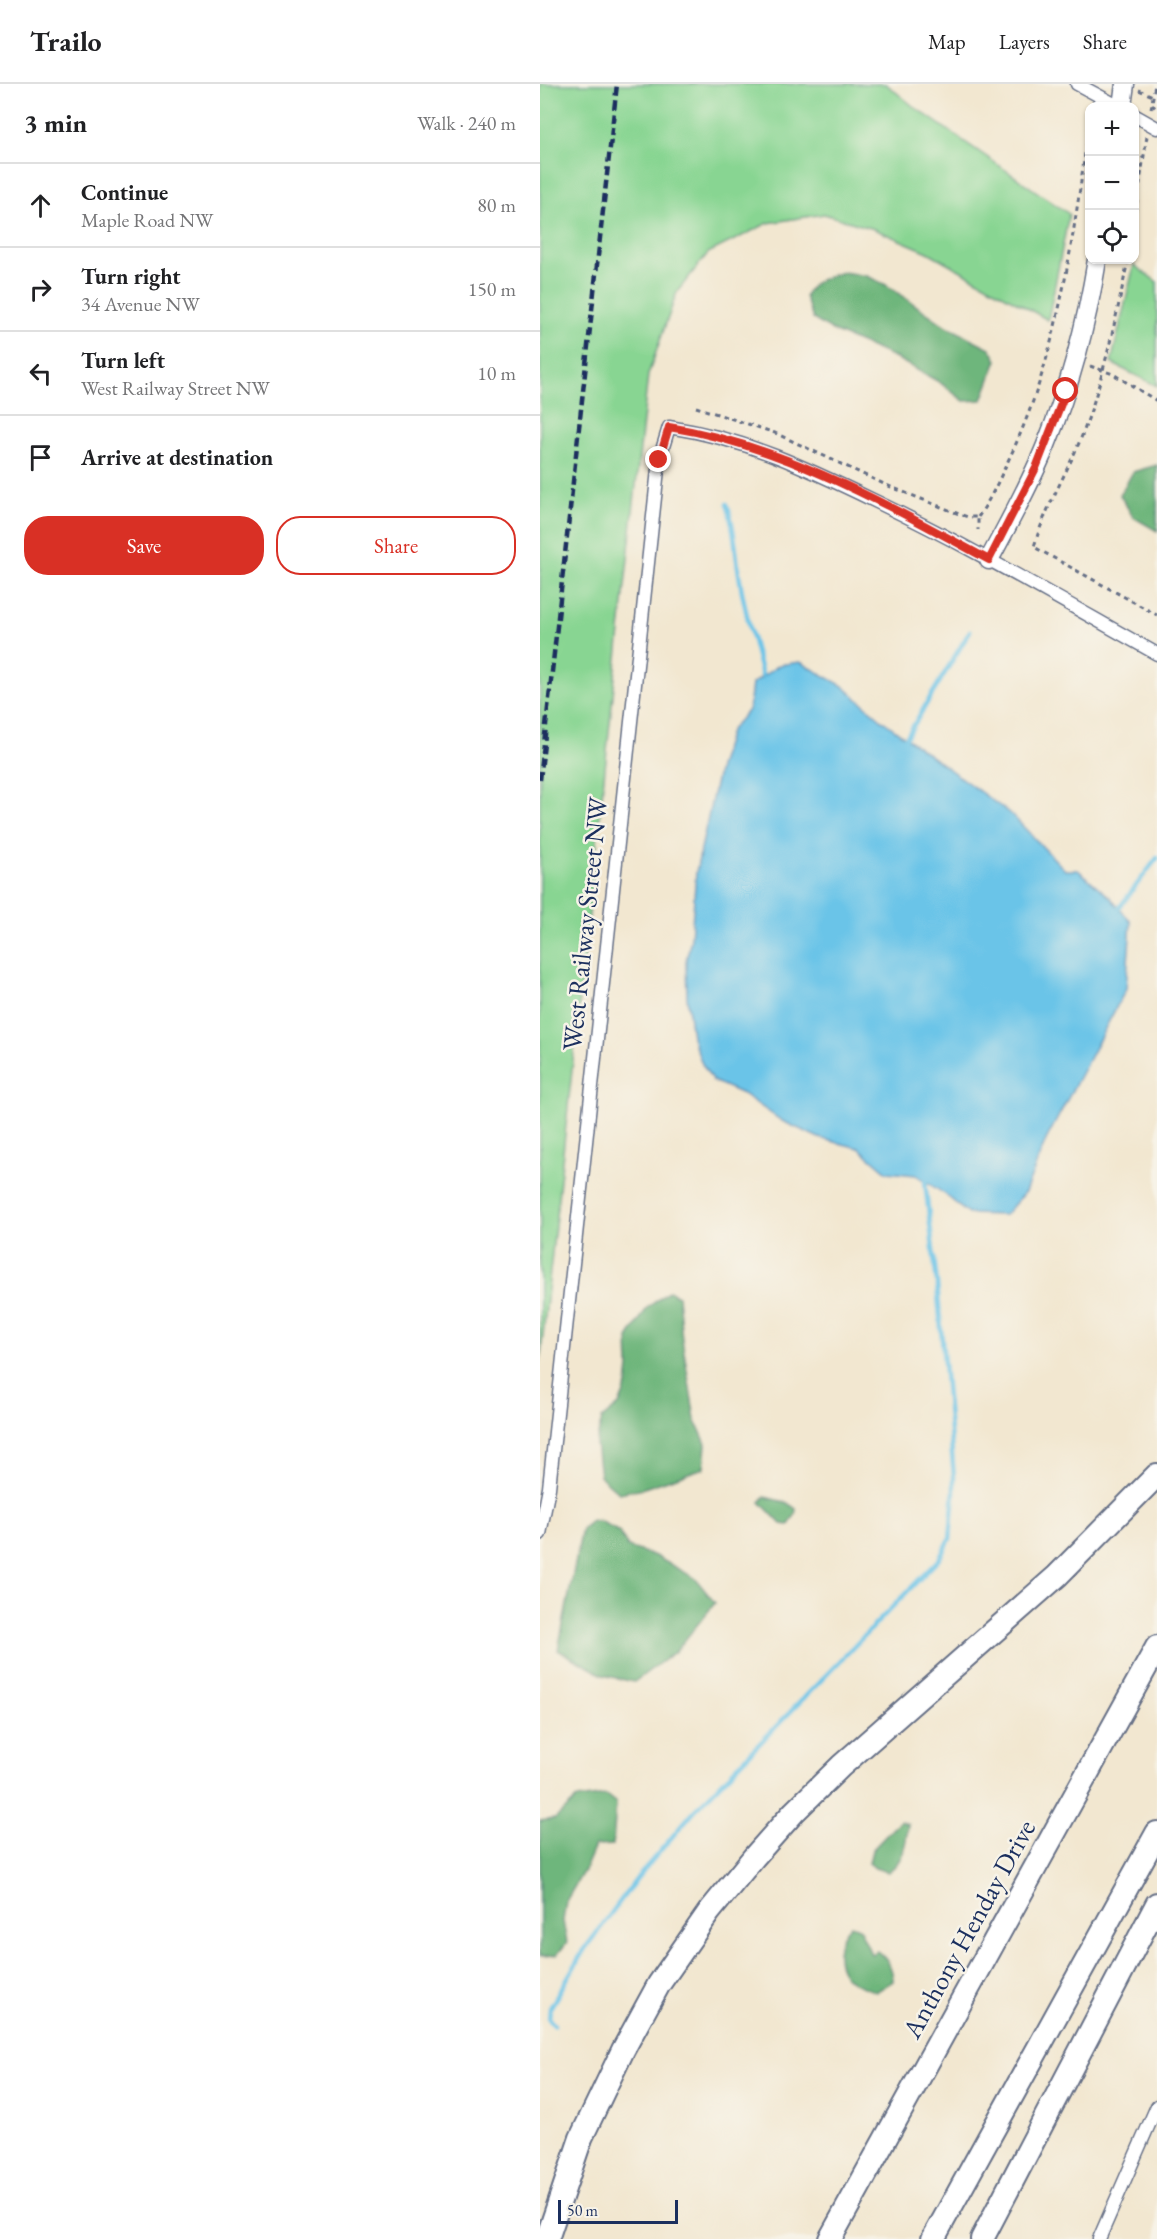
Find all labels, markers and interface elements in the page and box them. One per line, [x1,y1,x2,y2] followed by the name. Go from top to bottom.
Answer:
[30,23,102,59] text: Trailo
[928,28,966,55] text: Map
[999,28,1050,55] text: Layers
[1083,28,1127,55] text: Share
[1085,102,1139,264] map controls
[1085,102,1139,156] button: +
[24,106,87,140] text: 3 min
[417,110,516,136] text: Walk · 240 m
[1085,156,1139,210] button: −
[81,178,168,207] text: Continue
[24,189,57,222] icon: ahead
[477,192,516,218] text: 80 m
[81,207,213,233] text: Maple Road NW
[1085,210,1139,264] button: locate
[81,262,180,291] text: Turn right
[24,273,57,306] icon: right
[468,276,516,302] text: 150 m
[81,291,200,317] text: 34 Avenue NW
[81,346,165,375] text: Turn left
[24,357,57,390] icon: left
[477,360,516,386] text: 10 m
[81,375,270,401] text: West Railway Street NW
[1052,377,1078,403] route start
[24,441,57,474] icon: arrive
[81,443,273,472] text: Arrive at destination
[645,446,671,472] route end
[24,516,264,575] button: Save
[276,516,516,575] button: Share
[554,794,615,1053] street label: West Railway Street NW
[893,1813,1043,2045] street label: Anthony Henday Drive
[558,2197,678,2224] scale bar
[567,2200,598,2221] text: 50 m

